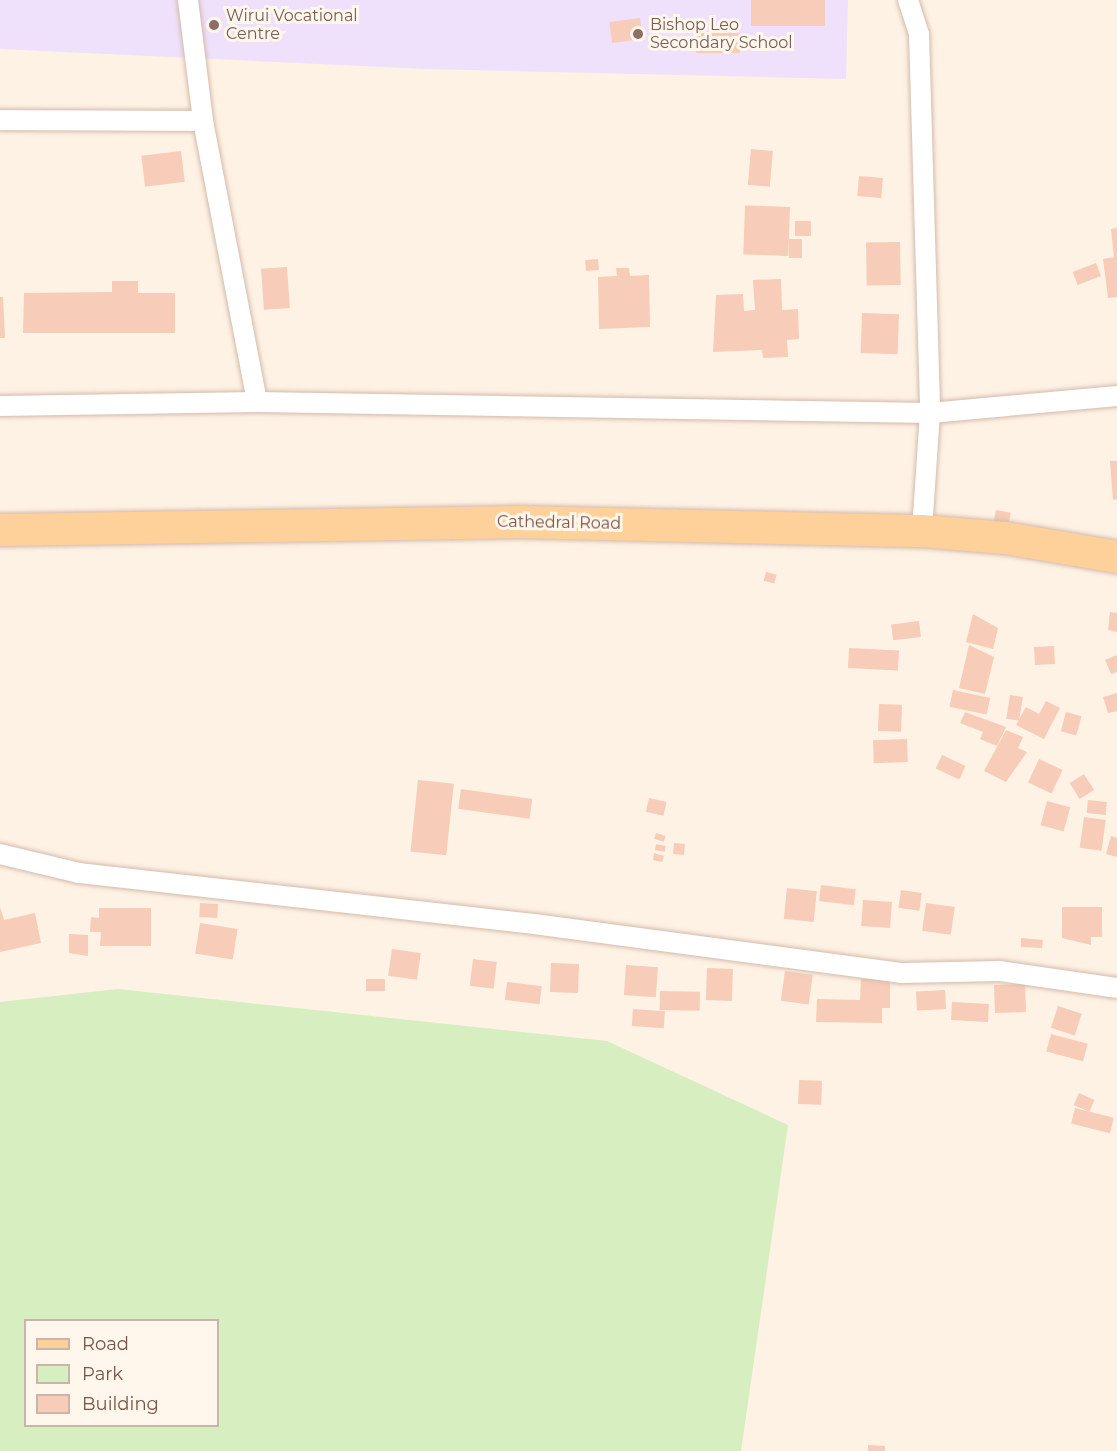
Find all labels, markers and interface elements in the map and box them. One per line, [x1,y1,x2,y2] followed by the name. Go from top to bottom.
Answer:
[226,6,358,44] place label: Wirui Vocational Centre
[650,15,793,53] place label: Bishop Leo Secondary School
[207,18,221,32] marker: Wirui Vocational Centre
[631,27,645,41] marker: Bishop Leo Secondary School
[497,512,621,534] street label: Cathedral Road
[24,1319,219,1427] legend
[82,1333,129,1355] text: Road
[82,1363,123,1385] text: Park
[82,1393,159,1415] text: Building

